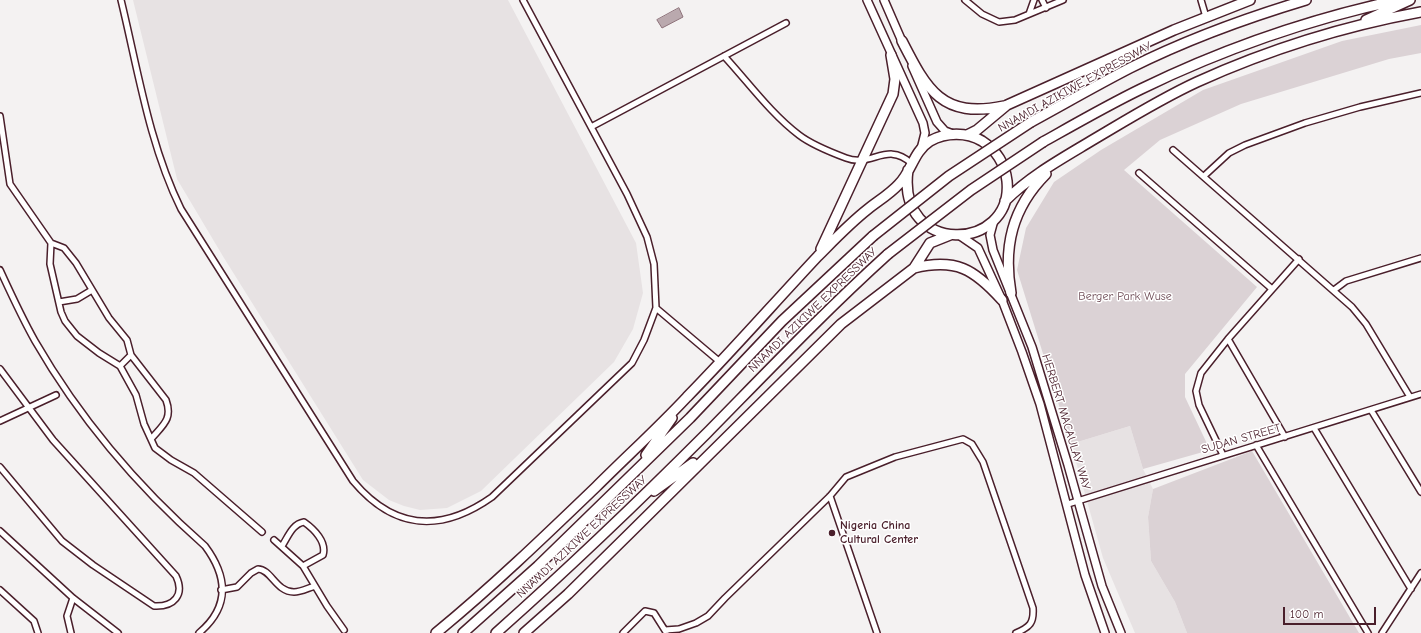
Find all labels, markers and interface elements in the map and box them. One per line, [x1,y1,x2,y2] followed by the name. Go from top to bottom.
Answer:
[996,39,1154,135] street label: NNAMDI AZIKIWE EXPRESSWAY
[746,245,880,375] street label: NNAMDI AZIKIWE EXPRESSWAY
[1078,290,1172,304] park label: Berger Park Wuse
[1038,352,1094,492] street label: HERBERT MACAULAY WAY
[1200,421,1282,457] street label: SUDAN STREET
[514,473,650,601] street label: NNAMDI AZIKIWE EXPRESSWAY
[840,519,918,547] place label: Nigeria China Cultural Center
[827,528,837,538] marker: Nigeria China Cultural Center
[1285,599,1378,625] scale bar
[1290,607,1323,621] text: 100 m

